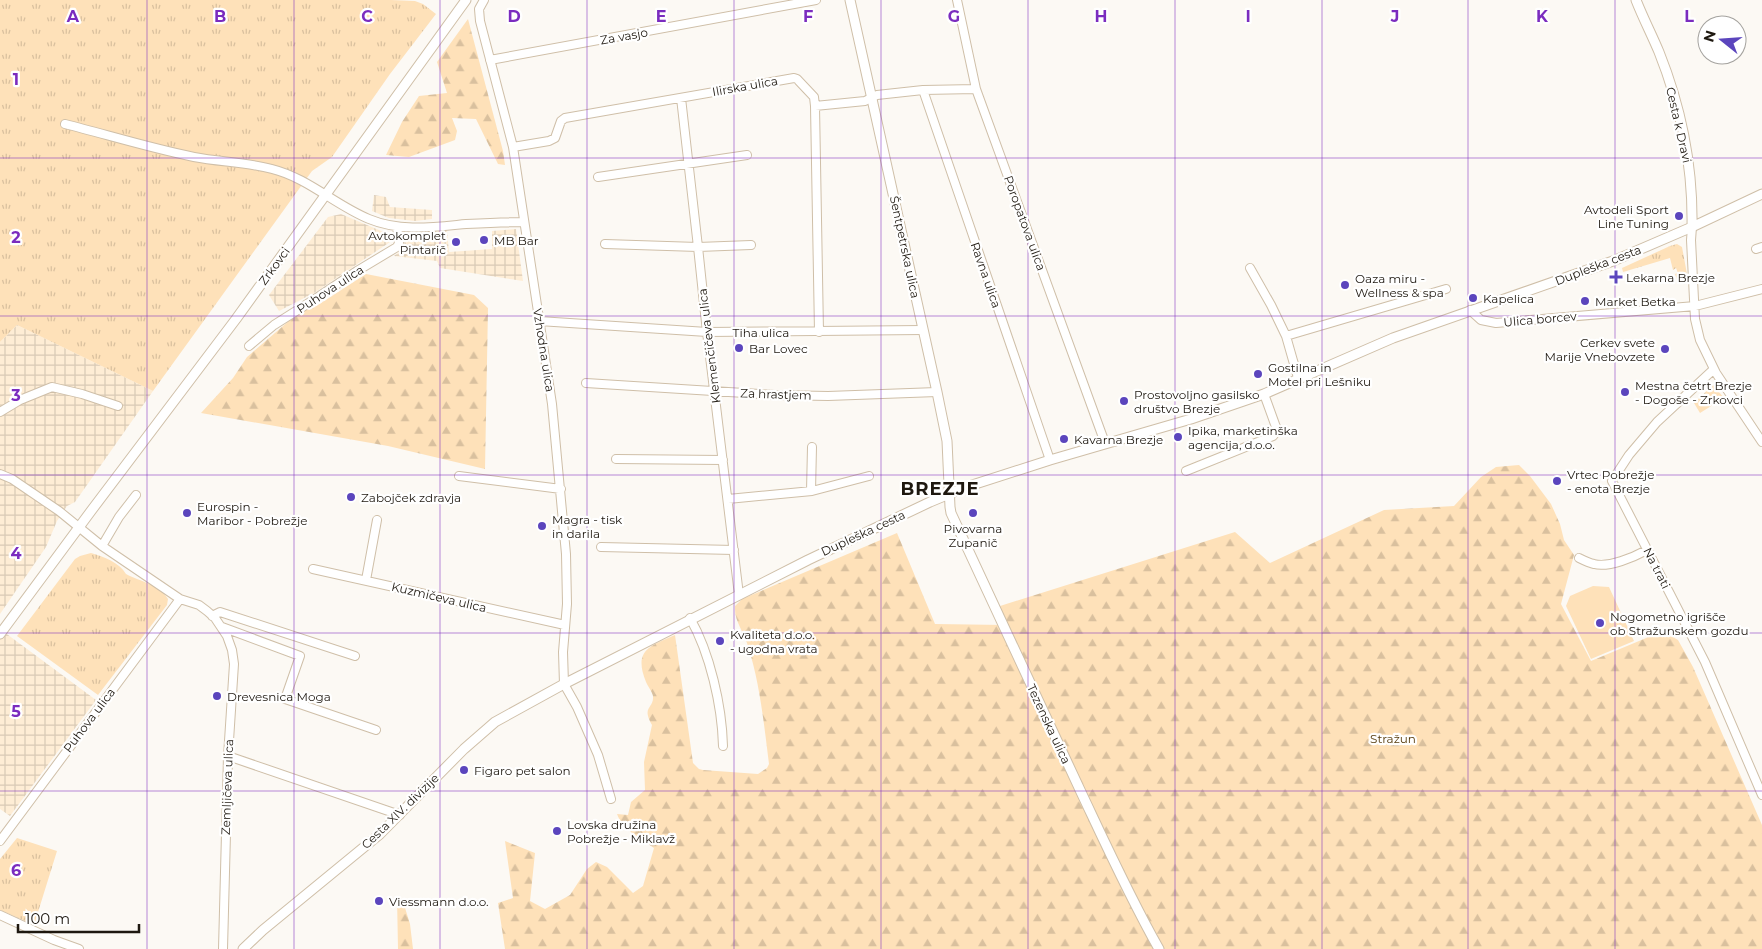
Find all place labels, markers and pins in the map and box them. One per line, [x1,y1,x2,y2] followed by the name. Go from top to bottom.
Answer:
[1584,202,1669,231] place label: Avtodeli Sport Line Tuning
[1673,210,1685,222] marker: Avtodeli Sport Line Tuning
[368,228,446,257] place label: Avtokomplet Pintarič
[494,233,539,248] place label: MB Bar
[478,234,490,246] marker: MB Bar
[450,236,462,248] marker: Avtokomplet Pintarič
[1626,270,1715,285] place label: Lekarna Brezje
[1355,271,1444,300] place label: Oaza miru - Wellness & spa
[1610,271,1622,283] marker: Lekarna Brezje
[1339,279,1351,291] marker: Oaza miru - Wellness & spa
[1483,291,1534,306] place label: Kapelica
[1467,292,1479,304] marker: Kapelica
[1595,294,1676,309] place label: Market Betka
[1579,295,1591,307] marker: Market Betka
[1544,335,1655,364] place label: Cerkev svete Marije Vnebovzete
[749,341,808,356] place label: Bar Lovec
[733,342,745,354] marker: Bar Lovec
[1659,343,1671,355] marker: Cerkev svete Marije Vnebovzete
[1268,360,1371,389] place label: Gostilna in Motel pri Lešniku
[1252,368,1264,380] marker: Gostilna in Motel pri Lešniku
[1635,378,1752,407] place label: Mestna četrt Brezje - Dogoše - Zrkovci
[1619,386,1631,398] marker: Mestna četrt Brezje - Dogoše - Zrkovci
[1134,387,1259,416] place label: Prostovoljno gasilsko društvo Brezje
[1118,395,1130,407] marker: Prostovoljno gasilsko društvo Brezje
[1188,423,1298,452] place label: Ipika, marketinška agencija, d.o.o.
[1172,431,1184,443] marker: Ipika, marketinška agencija, d.o.o.
[1074,432,1163,447] place label: Kavarna Brezje
[1058,433,1070,445] marker: Kavarna Brezje
[1567,467,1654,496] place label: Vrtec Pobrežje - enota Brezje
[1551,475,1563,487] marker: Vrtec Pobrežje - enota Brezje
[361,490,461,505] place label: Zabojček zdravja
[345,491,357,503] marker: Zabojček zdravja
[197,499,307,528] place label: Eurospin - Maribor - Pobrežje
[181,507,193,519] marker: Eurospin - Maribor - Pobrežje
[967,507,979,519] marker: Pivovarna Zupanič
[552,512,623,541] place label: Magra - tisk in darila
[536,520,548,532] marker: Magra - tisk in darila
[944,521,1002,550] place label: Pivovarna Zupanič
[1610,609,1749,638] place label: Nogometno igrišče ob Stražunskem gozdu
[1594,617,1606,629] marker: Nogometno igrišče ob Stražunskem gozdu
[730,627,818,656] place label: Kvaliteta d.o.o. - ugodna vrata
[714,635,726,647] marker: Kvaliteta d.o.o. - ugodna vrata
[227,689,331,704] place label: Drevesnica Moga
[211,690,223,702] marker: Drevesnica Moga
[474,763,571,778] place label: Figaro pet salon
[458,764,470,776] marker: Figaro pet salon
[567,817,675,846] place label: Lovska družina Pobrežje - Miklavž
[551,825,563,837] marker: Lovska družina Pobrežje - Miklavž
[389,894,489,909] place label: Viessmann d.o.o.
[373,895,385,907] marker: Viessmann d.o.o.

